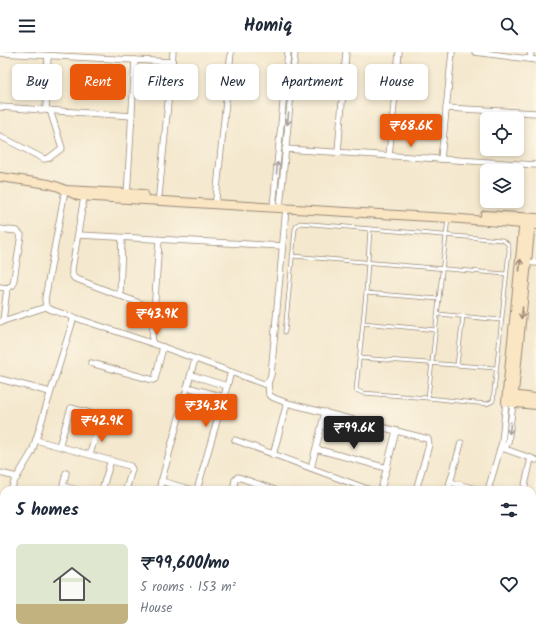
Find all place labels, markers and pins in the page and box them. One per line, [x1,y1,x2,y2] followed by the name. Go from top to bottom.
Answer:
[378,114,444,148] pin: ₹68.6K
[124,302,190,336] pin: ₹43.9K
[173,394,239,428] pin: ₹34.3K
[69,409,135,443] pin: ₹42.9K
[321,416,387,450] pin: ₹99.6K

